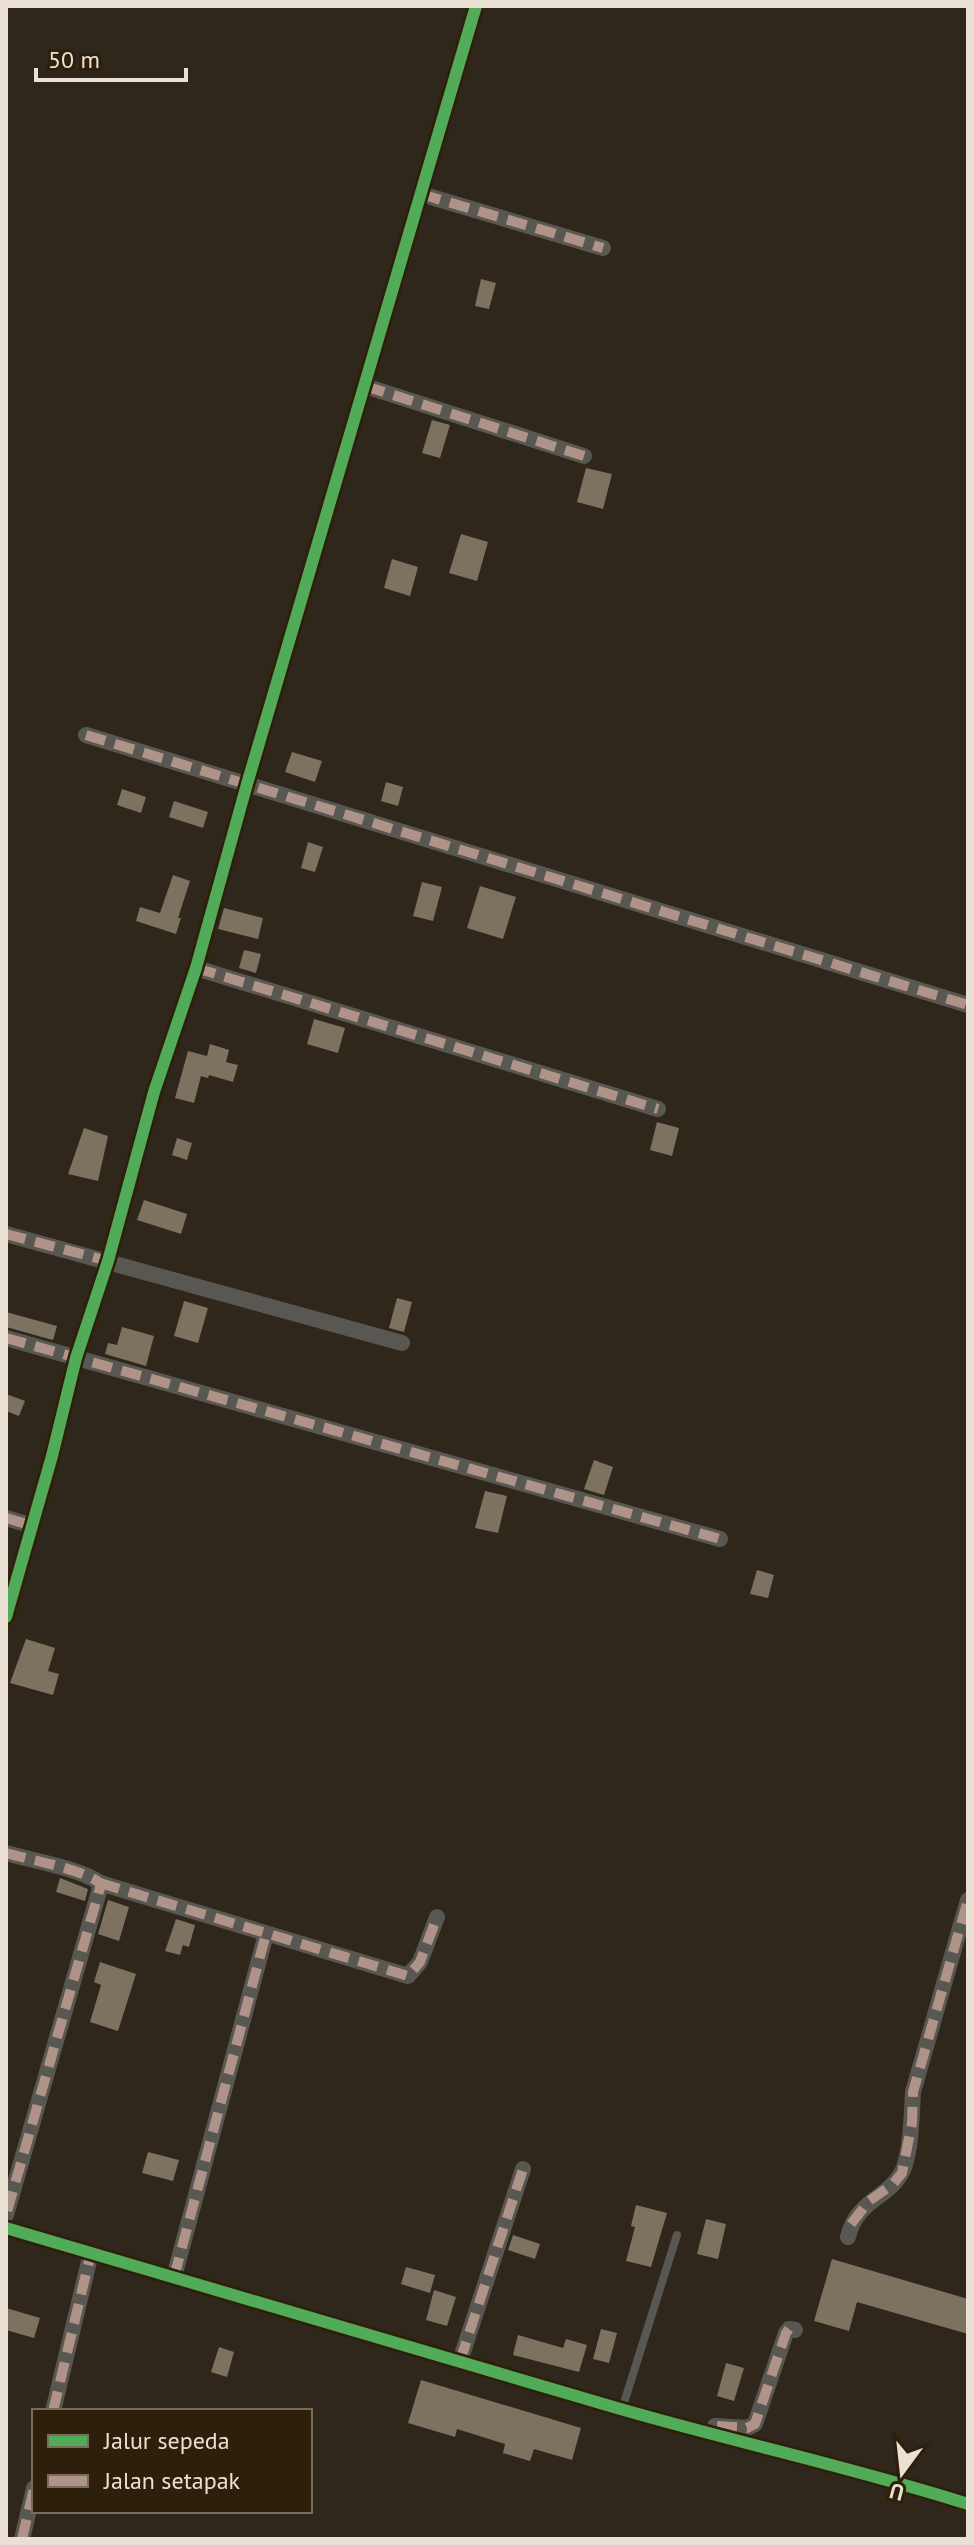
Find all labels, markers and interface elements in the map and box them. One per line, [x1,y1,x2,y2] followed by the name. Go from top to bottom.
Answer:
[36,32,186,82] scale bar
[48,44,100,75] text: 50 m
[32,2409,312,2513] legend
[103,2425,230,2456] text: Jalur sepeda
[862,2433,942,2513] north arrow
[103,2465,241,2496] text: Jalan setapak
[887,2477,907,2508] text: U

